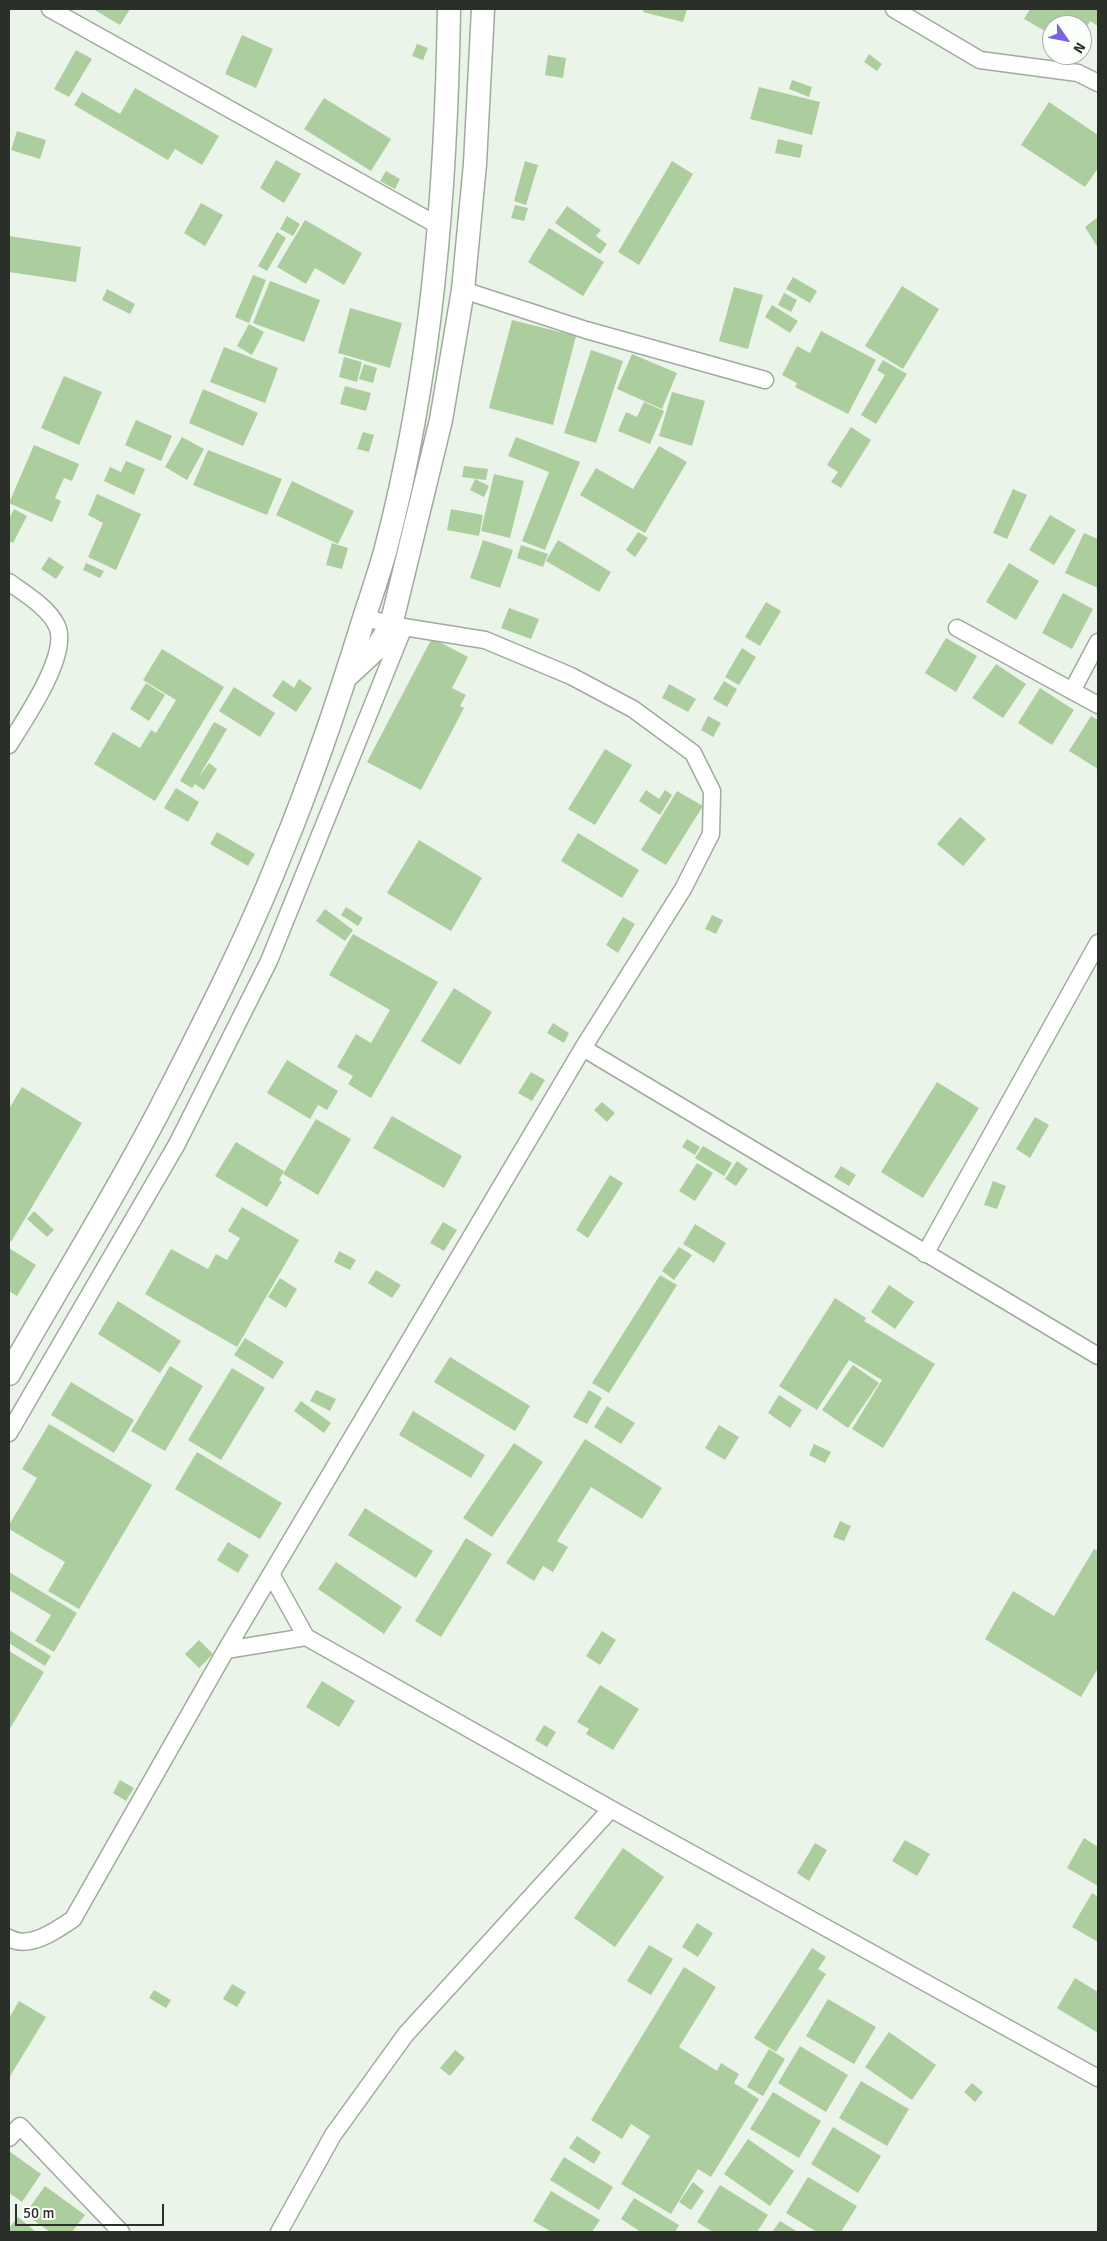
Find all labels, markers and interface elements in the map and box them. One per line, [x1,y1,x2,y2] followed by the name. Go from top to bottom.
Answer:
[1042,15,1092,65] north arrow
[1069,39,1089,57] text: N
[18,2194,166,2226] scale bar
[23,2204,54,2222] text: 50 m

